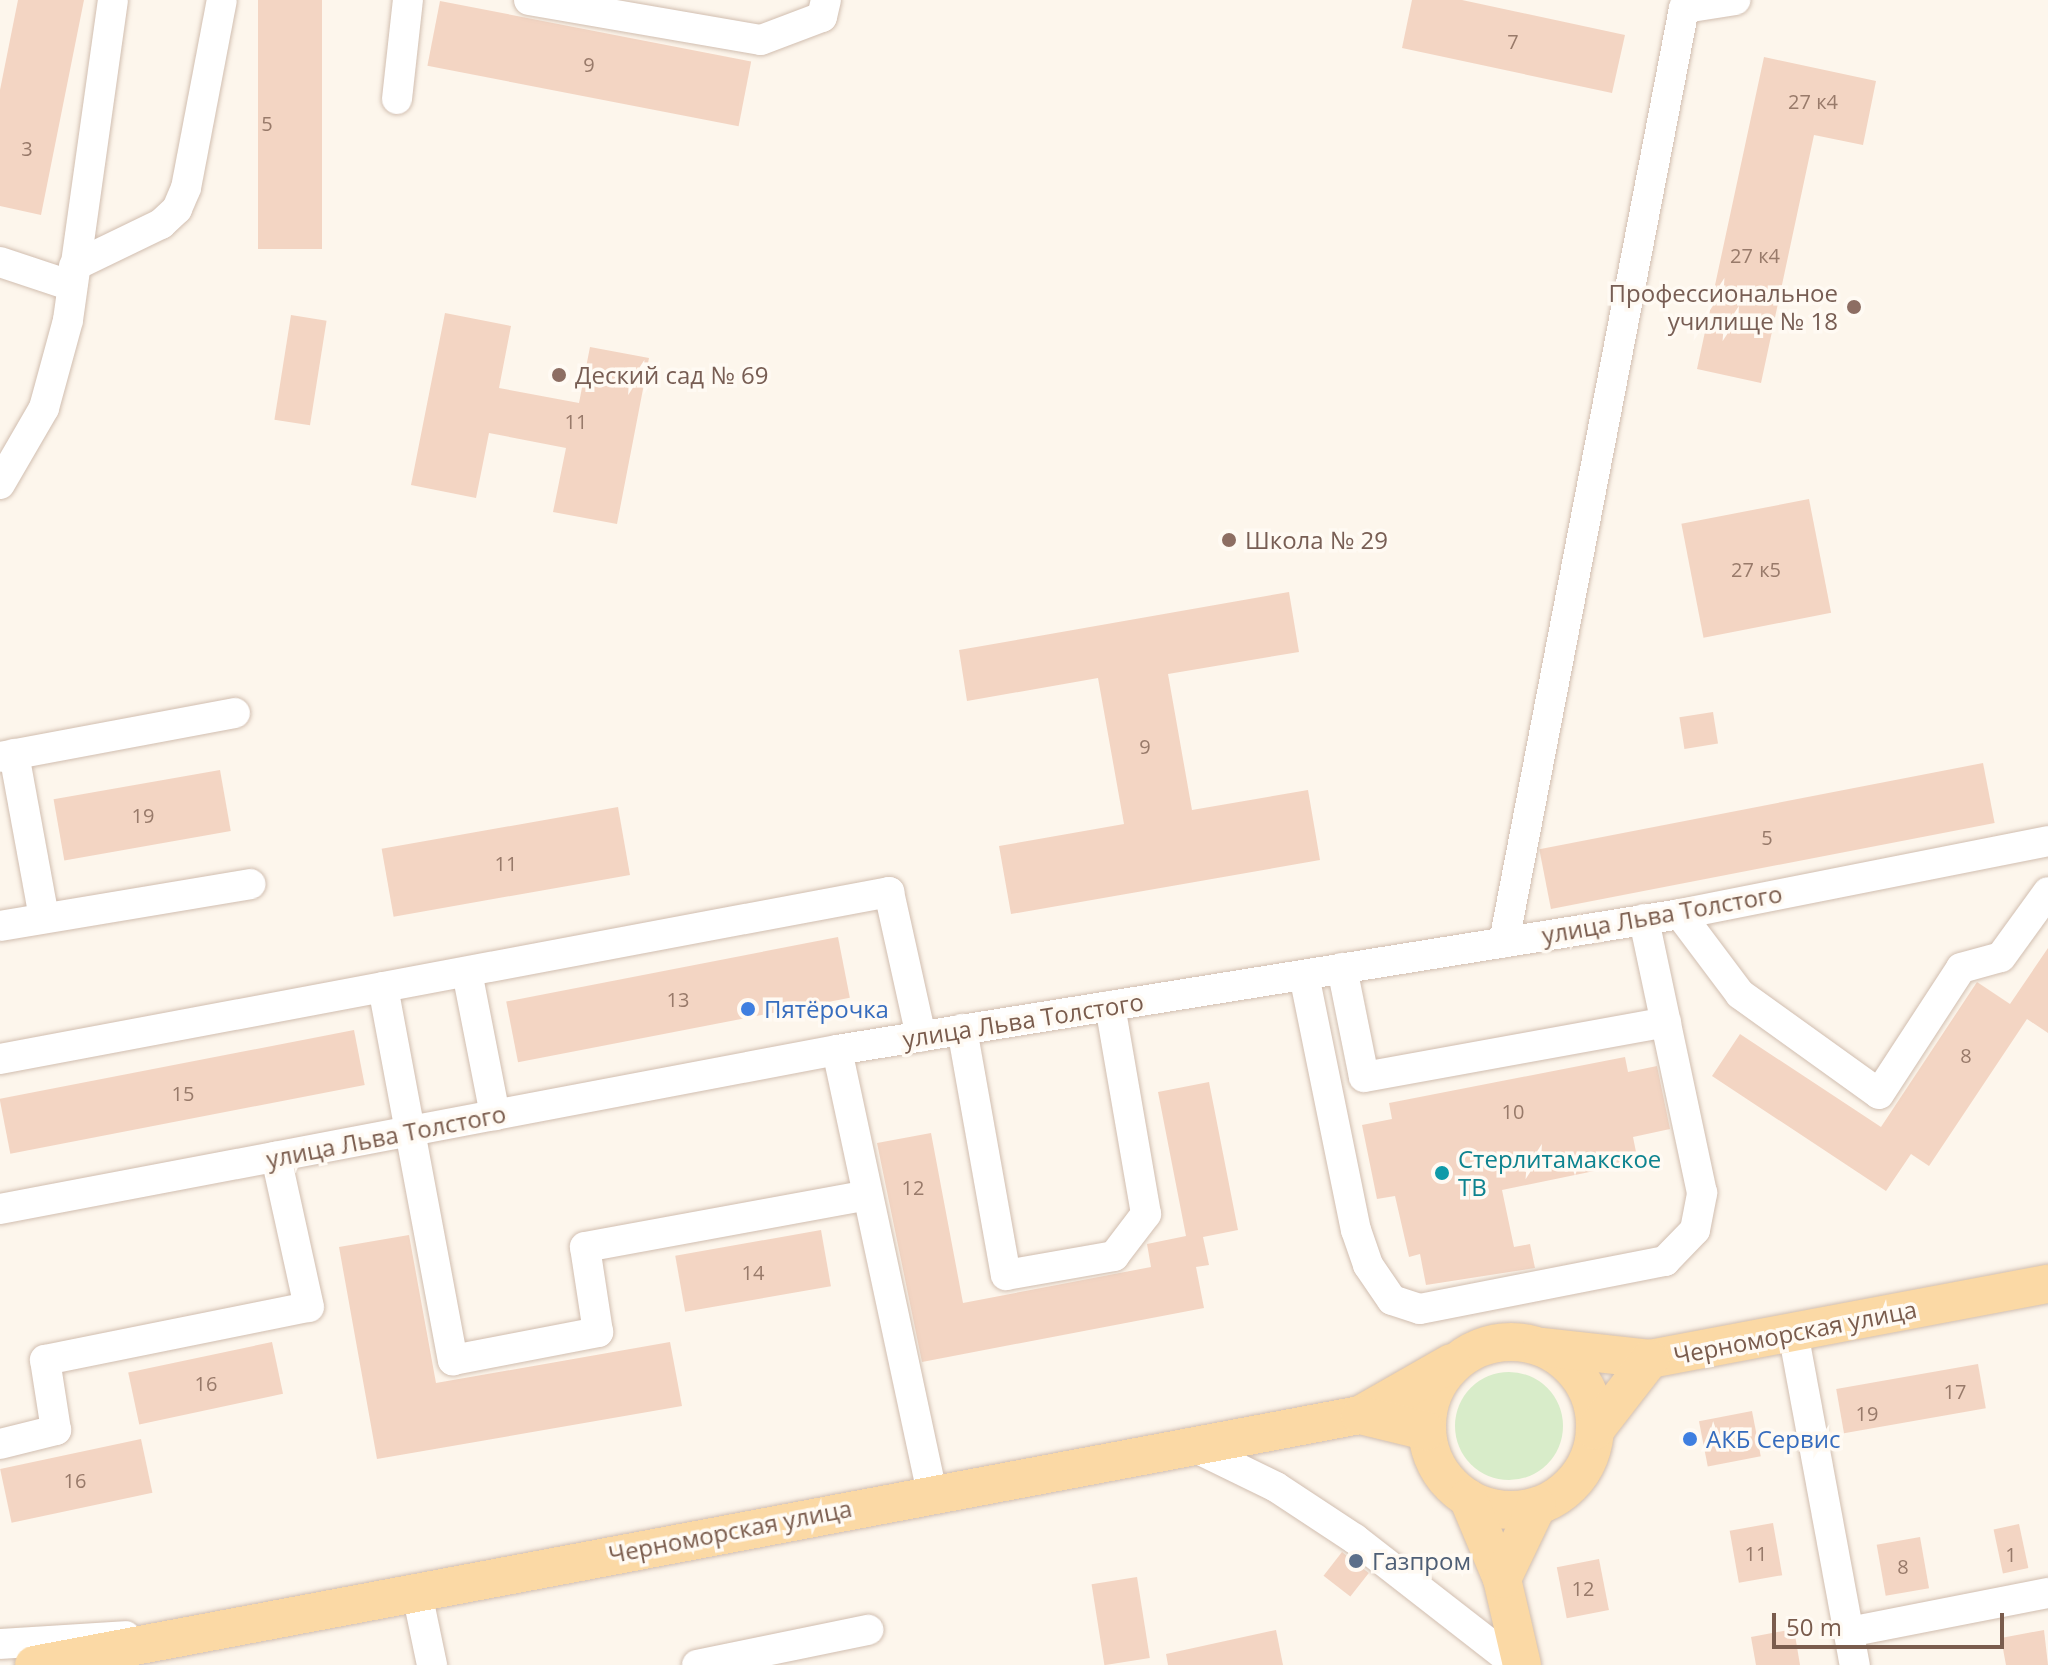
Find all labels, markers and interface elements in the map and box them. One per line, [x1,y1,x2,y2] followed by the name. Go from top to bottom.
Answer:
[1507,29,1519,53] house number: 7
[583,52,595,76] house number: 9
[1788,89,1838,113] house number: 27 к4
[261,111,273,135] house number: 5
[21,136,33,160] house number: 3
[1730,243,1780,267] house number: 27 к4
[1609,279,1838,335] place label: Профессиональное училище № 18
[1845,298,1863,316] marker: Профессиональное училище № 18
[575,361,769,389] place label: Деский сад № 69
[550,366,568,384] marker: Деский сад № 69
[565,409,587,433] house number: 11
[1245,526,1388,554] place label: Школа № 29
[1220,531,1238,549] marker: Школа № 29
[1731,557,1781,581] house number: 27 к5
[1139,734,1151,758] house number: 9
[132,803,154,827] house number: 19
[1761,825,1773,849] house number: 5
[495,851,517,875] house number: 11
[1540,879,1784,949] street label: улица Льва Толстого
[667,987,689,1011] house number: 13
[901,987,1145,1053] street label: улица Льва Толстого
[764,995,889,1023] place label: Пятёрочка
[739,1000,757,1018] marker: Пятёрочка
[1960,1043,1972,1067] house number: 8
[172,1081,194,1105] house number: 15
[264,1099,508,1173] street label: улица Льва Толстого
[1502,1099,1524,1123] house number: 10
[1458,1145,1661,1201] place label: Стерлитамакское ТВ
[1433,1164,1451,1182] marker: Стерлитамакское ТВ
[902,1175,924,1199] house number: 12
[742,1260,764,1284] house number: 14
[1671,1294,1919,1370] street label: Черноморская улица
[195,1371,217,1395] house number: 16
[1944,1379,1966,1403] house number: 17
[1856,1401,1878,1425] house number: 19
[1706,1425,1841,1453] place label: АКБ Сервис
[1681,1430,1699,1448] marker: АКБ Сервис
[64,1468,86,1492] house number: 16
[606,1493,854,1569] street label: Черноморская улица
[1745,1541,1767,1565] house number: 11
[2005,1542,2017,1566] house number: 1
[1372,1547,1471,1575] place label: Газпром
[1347,1552,1365,1570] marker: Газпром
[1897,1554,1909,1578] house number: 8
[1572,1576,1594,1600] house number: 12
[1776,1597,2008,1647] scale bar
[1786,1610,1842,1643] text: 50 m

